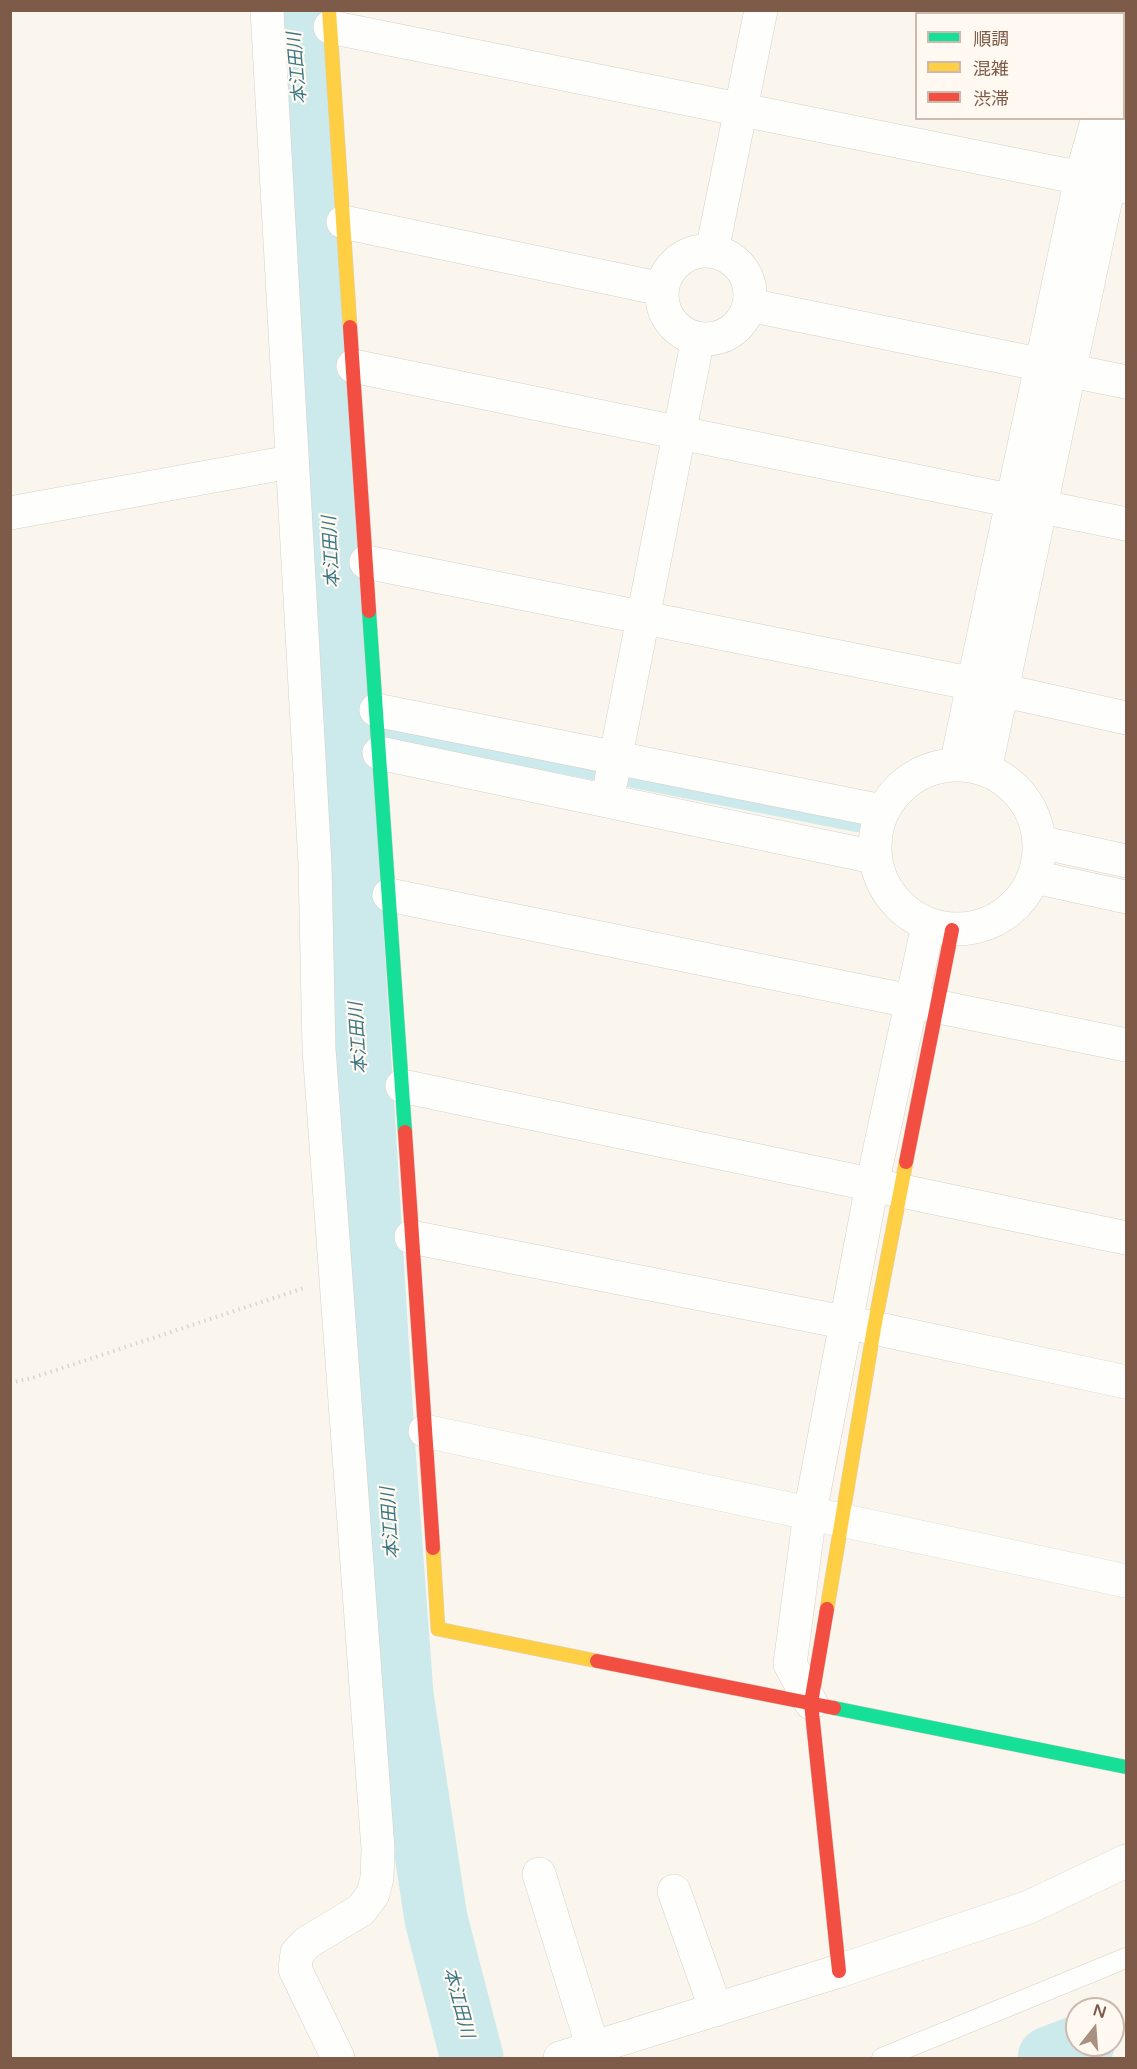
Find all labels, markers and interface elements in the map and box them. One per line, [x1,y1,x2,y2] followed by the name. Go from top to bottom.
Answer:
[915,12,1125,120] legend
[973,28,1009,50] text: 順調
[284,31,312,105] water label: 本江田川
[973,58,1009,80] text: 混雑
[973,88,1009,110] text: 渋滞
[319,515,345,589] water label: 本江田川
[346,1001,372,1075] water label: 本江田川
[378,1486,404,1560] water label: 本江田川
[438,1965,478,2041] water label: 本江田川
[1065,1997,1125,2057] north arrow
[1091,2000,1109,2023] text: N

